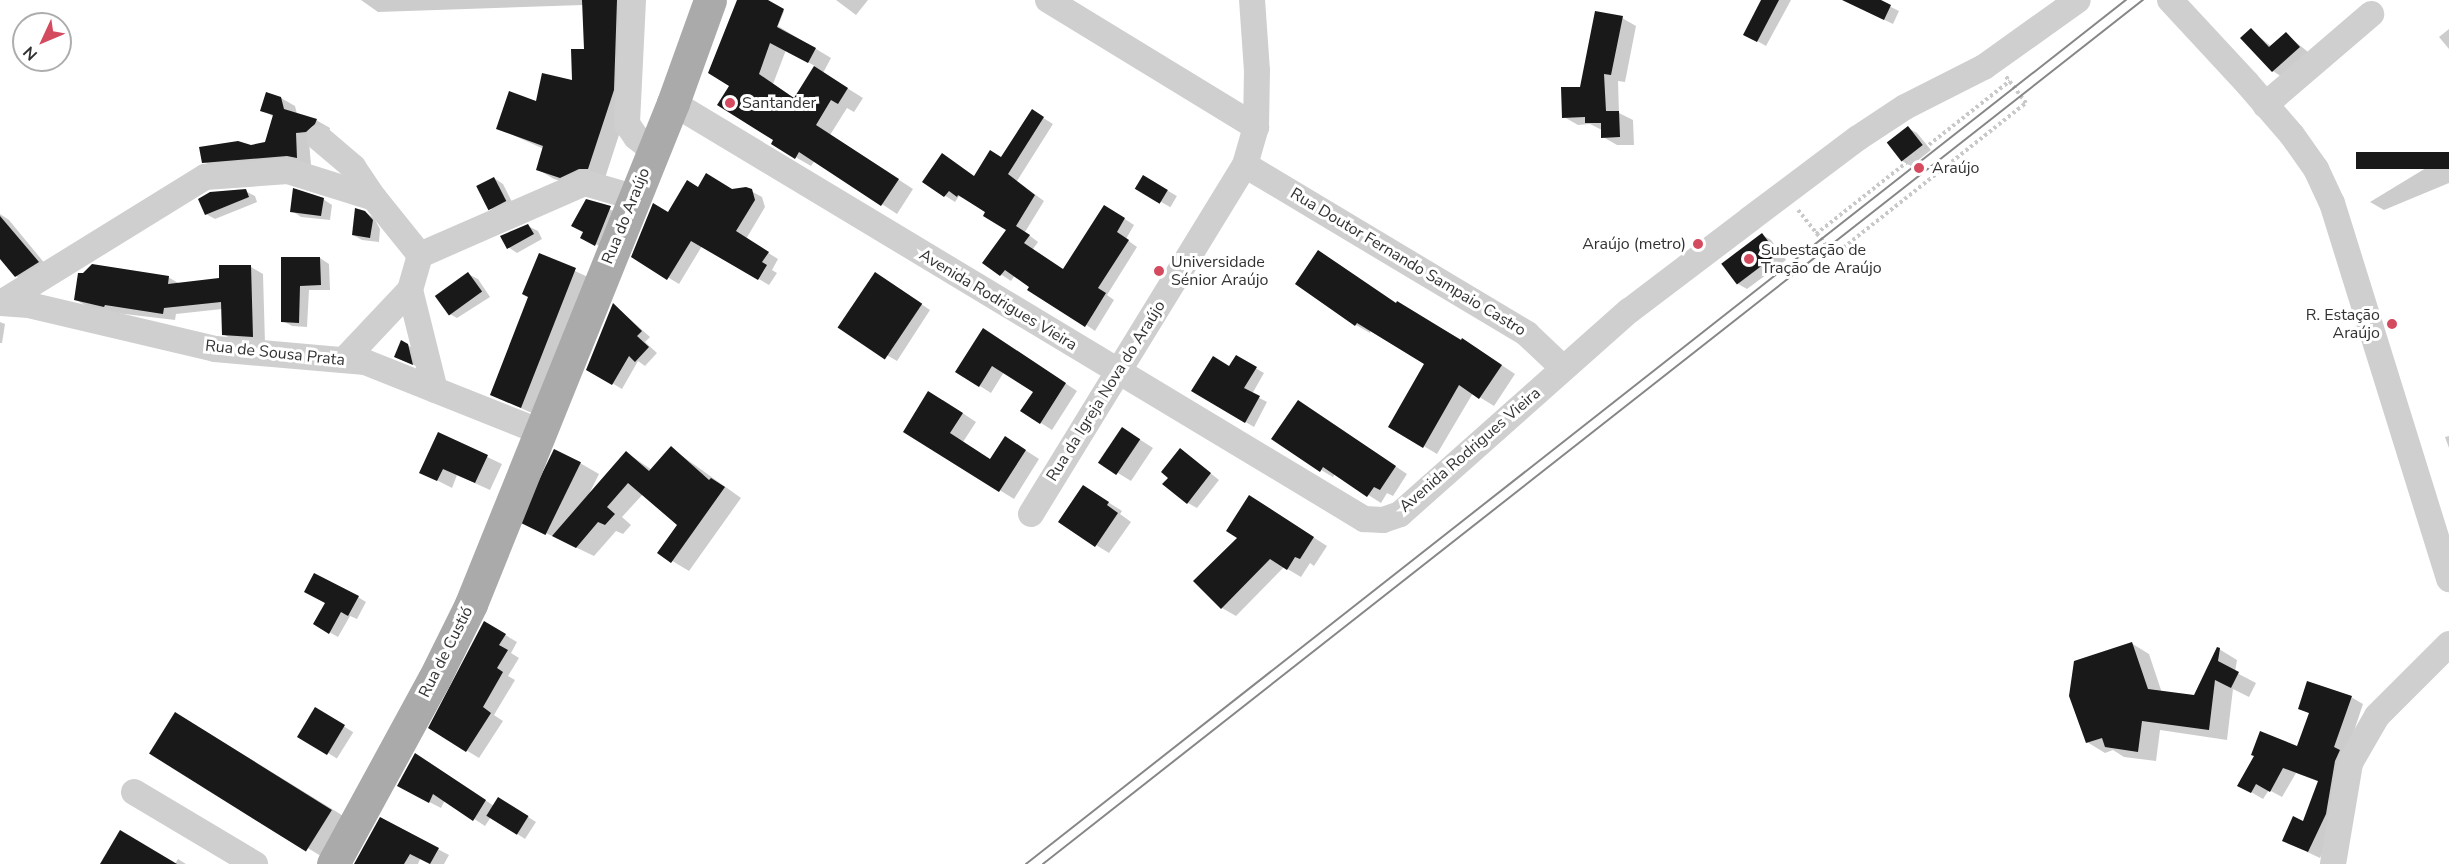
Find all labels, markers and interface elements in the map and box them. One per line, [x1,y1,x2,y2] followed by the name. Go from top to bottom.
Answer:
[12,12,72,72] north arrow
[18,41,43,65] text: N
[742,93,816,113] place label: Santander
[723,96,737,110] marker: Santander
[1932,158,1979,178] place label: Araújo
[1910,159,1928,177] marker: Araújo
[598,165,654,267] street label: Rua do Araújo
[1287,184,1529,340] street label: Rua Doutor Fernando Sampaio Castro
[1582,234,1686,254] place label: Araújo (metro)
[1691,237,1705,251] marker: Araújo (metro)
[1761,240,1882,278] place label: Subestação de Tração de Araújo
[916,245,1080,355] street label: Avenida Rodrigues Vieira
[1171,252,1268,290] place label: Universidade Sénior Araújo
[1742,252,1756,266] marker: Subestação de Tração de Araújo
[1152,264,1166,278] marker: Universidade Sénior Araújo
[1042,297,1170,485] street label: Rua da Igreja Nova do Araújo
[2306,305,2380,343] place label: R. Estação Araújo
[2385,317,2399,331] marker: R. Estação Araújo
[204,336,346,370] street label: Rua de Sousa Prata
[1396,384,1544,516] street label: Avenida Rodrigues Vieira
[415,603,477,701] street label: Rua de Custió

